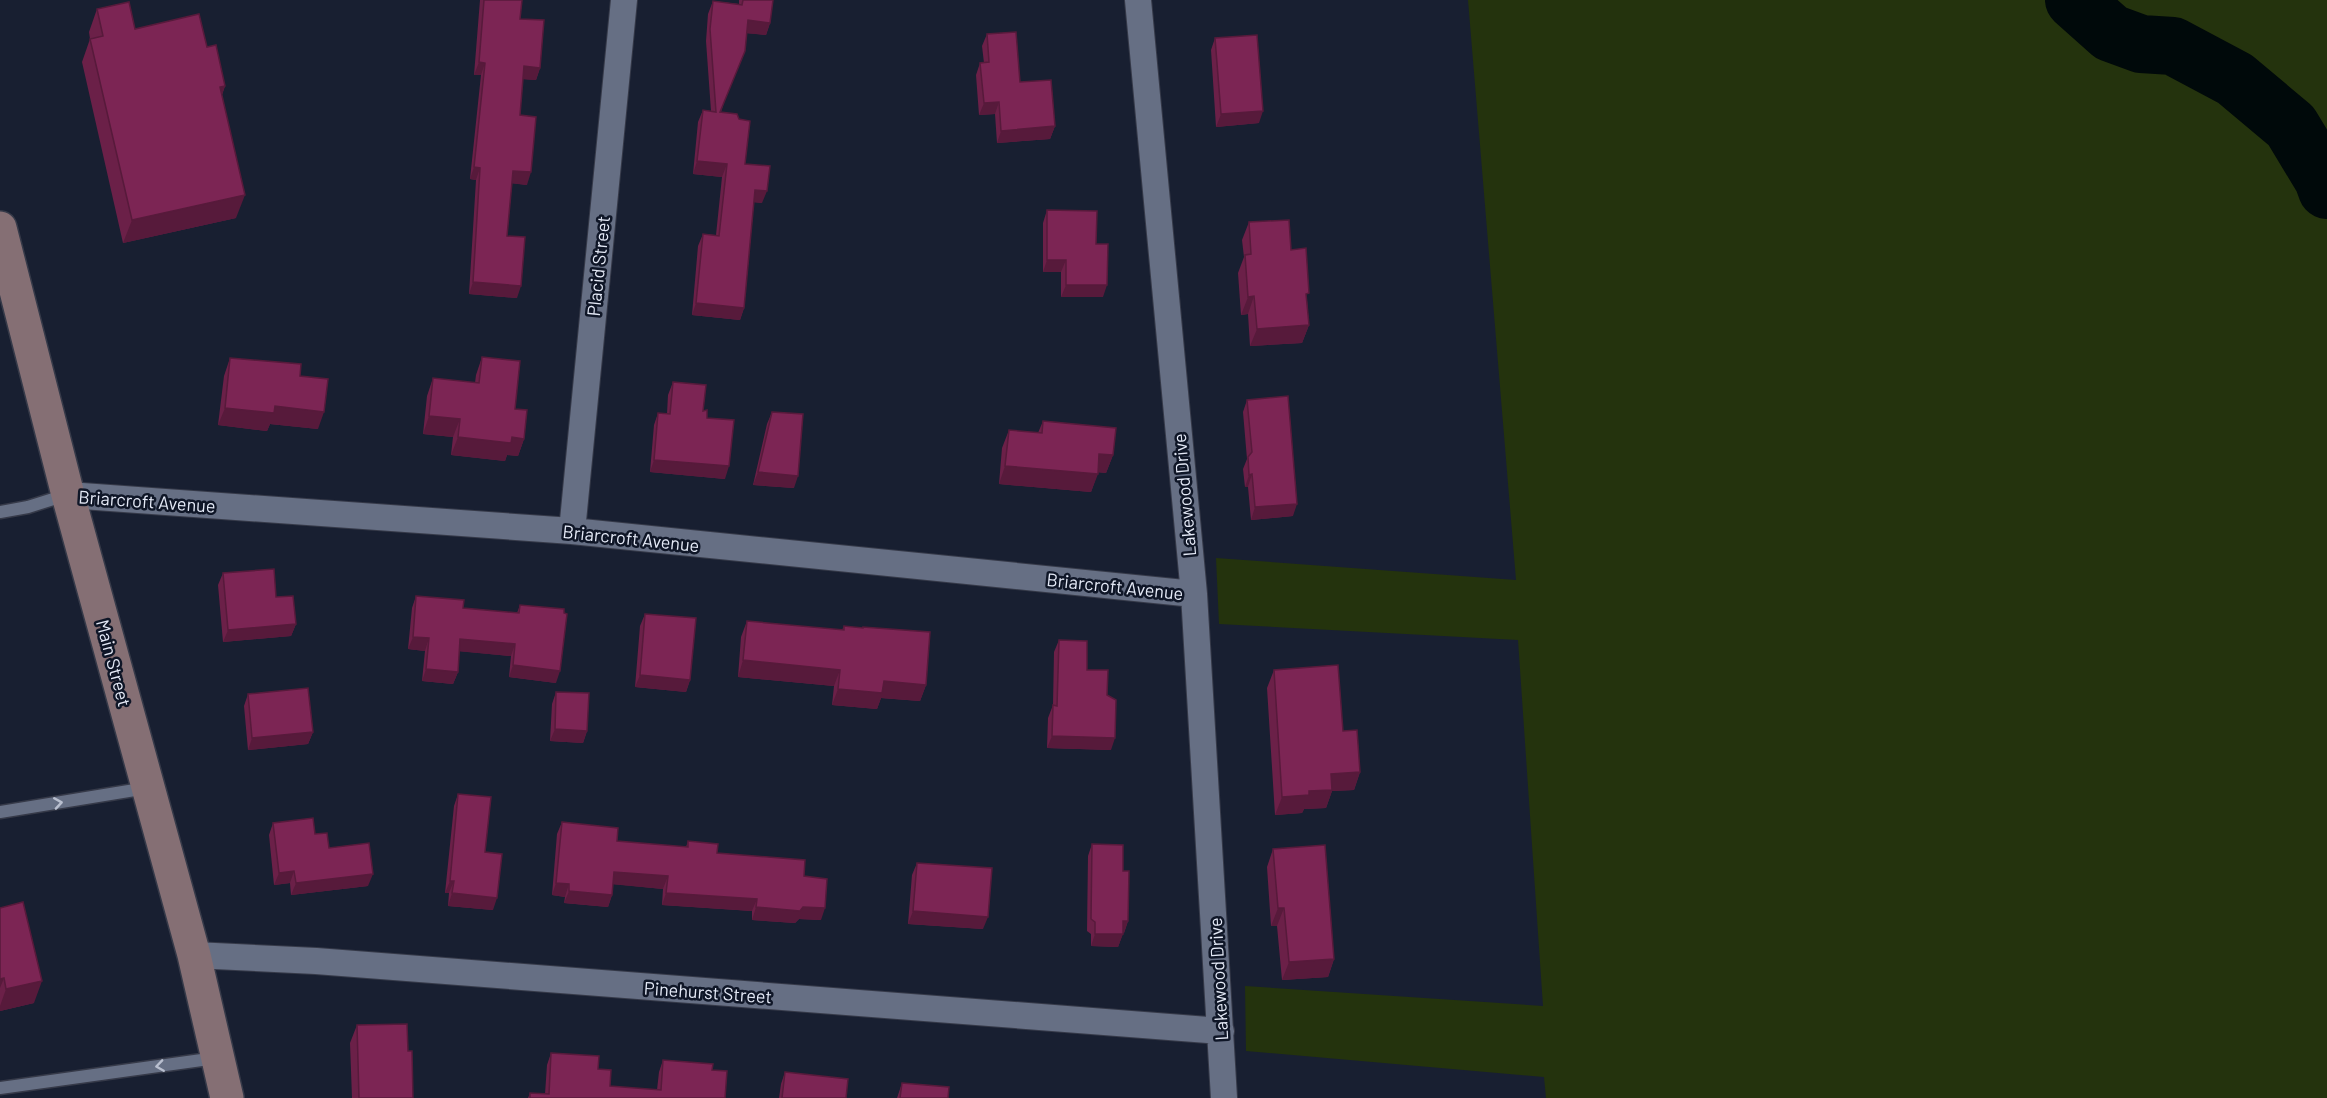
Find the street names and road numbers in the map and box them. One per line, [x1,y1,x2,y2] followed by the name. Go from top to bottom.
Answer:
[582,215,614,317] street label: Placid Street
[1168,433,1200,557] street label: Lakewood Drive
[78,485,216,517] street label: Briarcroft Avenue
[562,520,700,556] street label: Briarcroft Avenue
[1046,568,1184,604] street label: Briarcroft Avenue
[92,617,136,709] street label: Main Street
[1204,917,1232,1041] street label: Lakewood Drive
[643,977,773,1007] street label: Pinehurst Street

